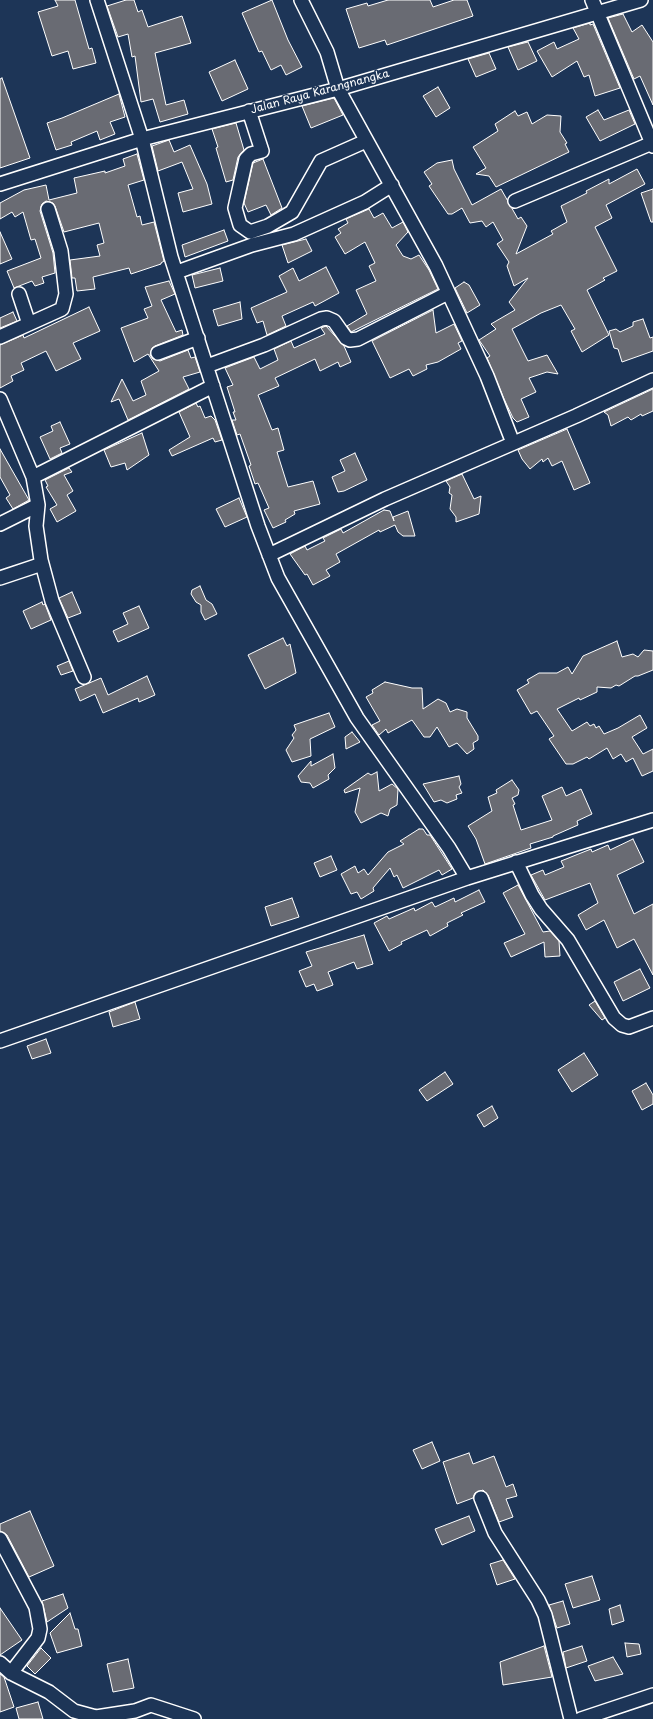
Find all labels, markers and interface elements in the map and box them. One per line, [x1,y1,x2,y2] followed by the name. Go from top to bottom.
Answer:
[249,67,391,117] street label: Jalan Raya Karangnangka

